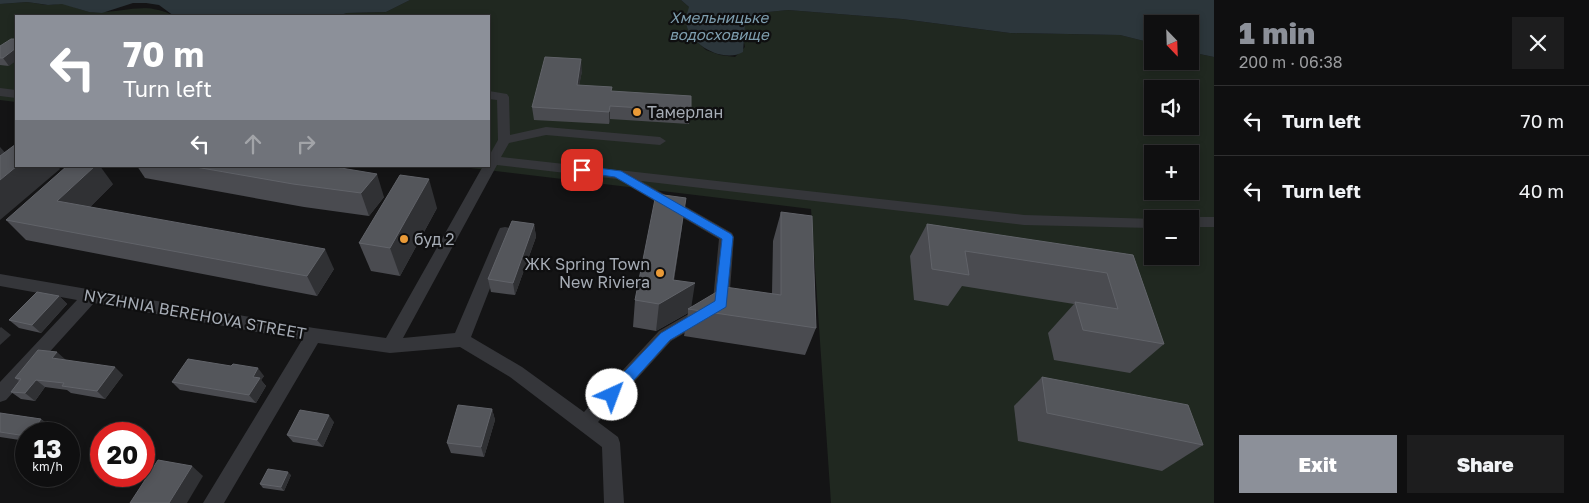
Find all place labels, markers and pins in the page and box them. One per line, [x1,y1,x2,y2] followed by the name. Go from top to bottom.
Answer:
[647,102,723,122] place label: Тамерлан
[631,106,643,118] marker: Тамерлан
[561,149,603,191] pin
[414,229,455,249] place label: буд 2
[398,233,410,245] marker: буд 2
[524,254,650,292] place label: ЖК Spring Town New Riviera
[654,267,666,279] marker: ЖК Spring Town New Riviera

